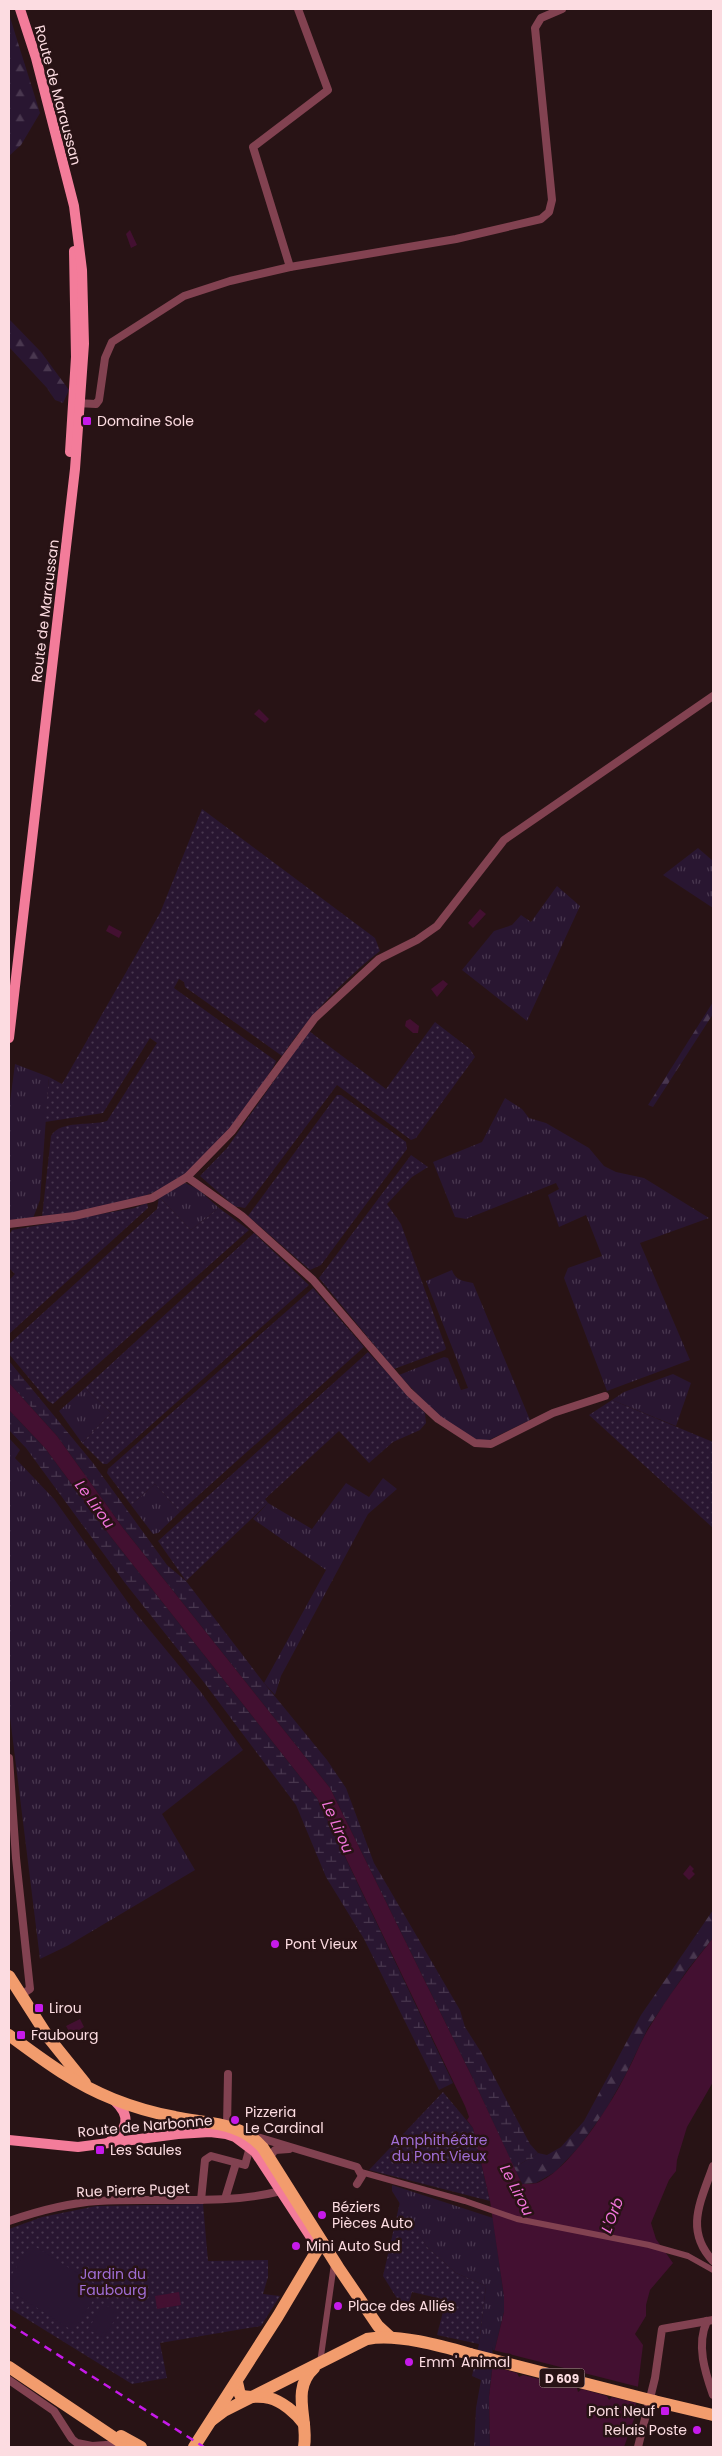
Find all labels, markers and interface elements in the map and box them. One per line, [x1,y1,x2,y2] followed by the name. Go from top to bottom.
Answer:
[30,23,86,167] street label: Route de Maraussan
[97,411,194,431] place label: Domaine Sole
[81,415,93,427] marker: Domaine Sole
[26,538,64,684] street label: Route de Maraussan
[70,1475,120,1533] water label: Le Lirou
[317,1798,359,1857] water label: Le Lirou
[285,1934,357,1954] place label: Pont Vieux
[269,1938,281,1950] marker: Pont Vieux
[49,1998,82,2018] place label: Lirou
[33,2002,45,2014] marker: Lirou
[31,2025,99,2045] place label: Faubourg
[15,2029,27,2041] marker: Faubourg
[245,2102,324,2138] place label: Pizzeria Le Cardinal
[77,2110,214,2142] street label: Route de Narbonne
[229,2114,241,2126] marker: Pizzeria Le Cardinal
[391,2130,488,2166] park label: Amphithéâtre du Pont Vieux
[110,2140,182,2160] place label: Les Saules
[94,2144,106,2156] marker: Les Saules
[495,2161,539,2220] water label: Le Lirou
[76,2178,190,2202] street label: Rue Pierre Puget
[596,2194,628,2236] water label: L'Orb
[332,2197,413,2233] place label: Béziers Pièces Auto
[316,2209,328,2221] marker: Béziers Pièces Auto
[306,2236,400,2256] place label: Mini Auto Sud
[290,2240,302,2252] marker: Mini Auto Sud
[79,2264,147,2300] park label: Jardin du Faubourg
[348,2296,455,2316] place label: Place des Alliés
[332,2300,344,2312] marker: Place des Alliés
[419,2352,510,2372] place label: Emm' Animal
[403,2356,415,2368] marker: Emm' Animal
[540,2368,584,2388] road number: D 609
[588,2401,655,2421] place label: Pont Neuf
[659,2405,671,2417] marker: Pont Neuf
[604,2420,687,2440] place label: Relais Poste
[691,2424,703,2436] marker: Relais Poste

